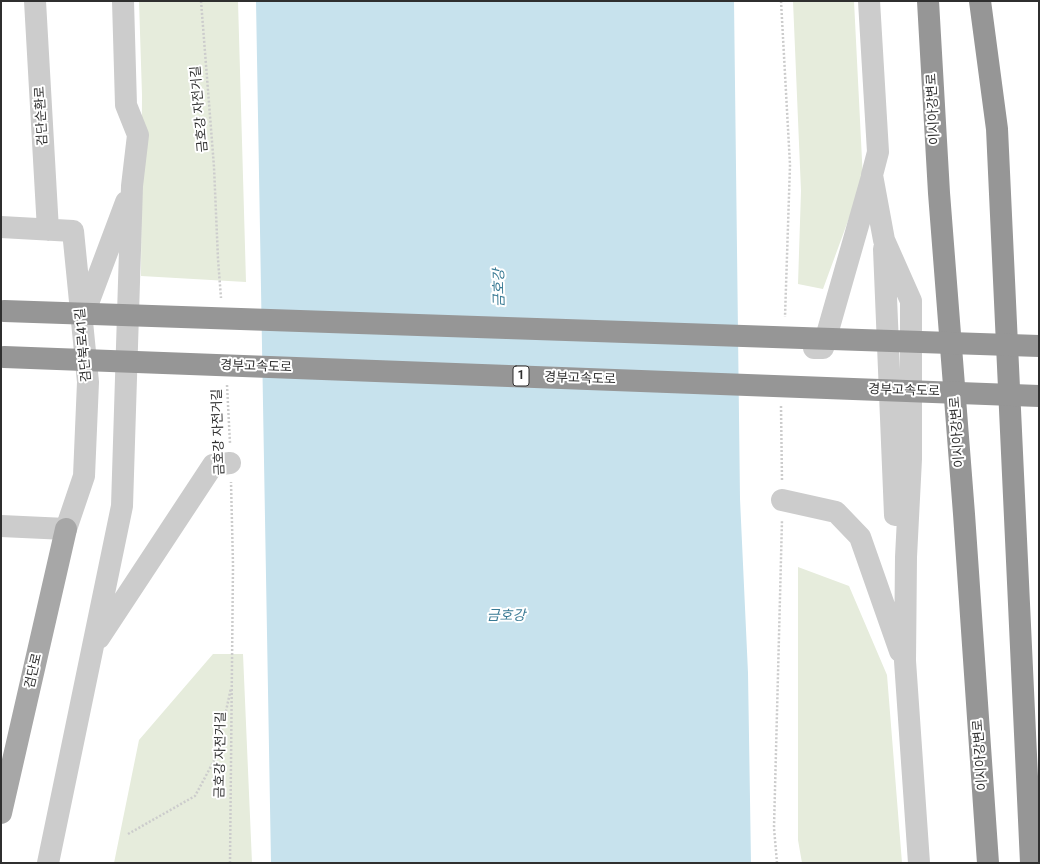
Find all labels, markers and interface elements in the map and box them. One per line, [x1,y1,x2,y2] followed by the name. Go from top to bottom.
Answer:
[188,65,212,153] street label: 금호강 자전거길
[924,73,944,145] street label: 이시아강변로
[33,86,51,146] street label: 검단순환로
[491,269,509,307] water label: 금호강
[73,307,95,383] street label: 검단북로41길
[220,358,292,376] street label: 경부고속도로
[513,366,529,386] road number: 1
[544,370,616,388] street label: 경부고속도로
[868,382,940,400] street label: 경부고속도로
[210,388,228,476] street label: 금호강 자전거길
[948,396,968,468] street label: 이시아강변로
[487,608,525,624] water label: 금호강
[22,652,46,690] street label: 검단로
[212,711,230,799] street label: 금호강 자전거길
[971,719,991,791] street label: 이시아강변로

